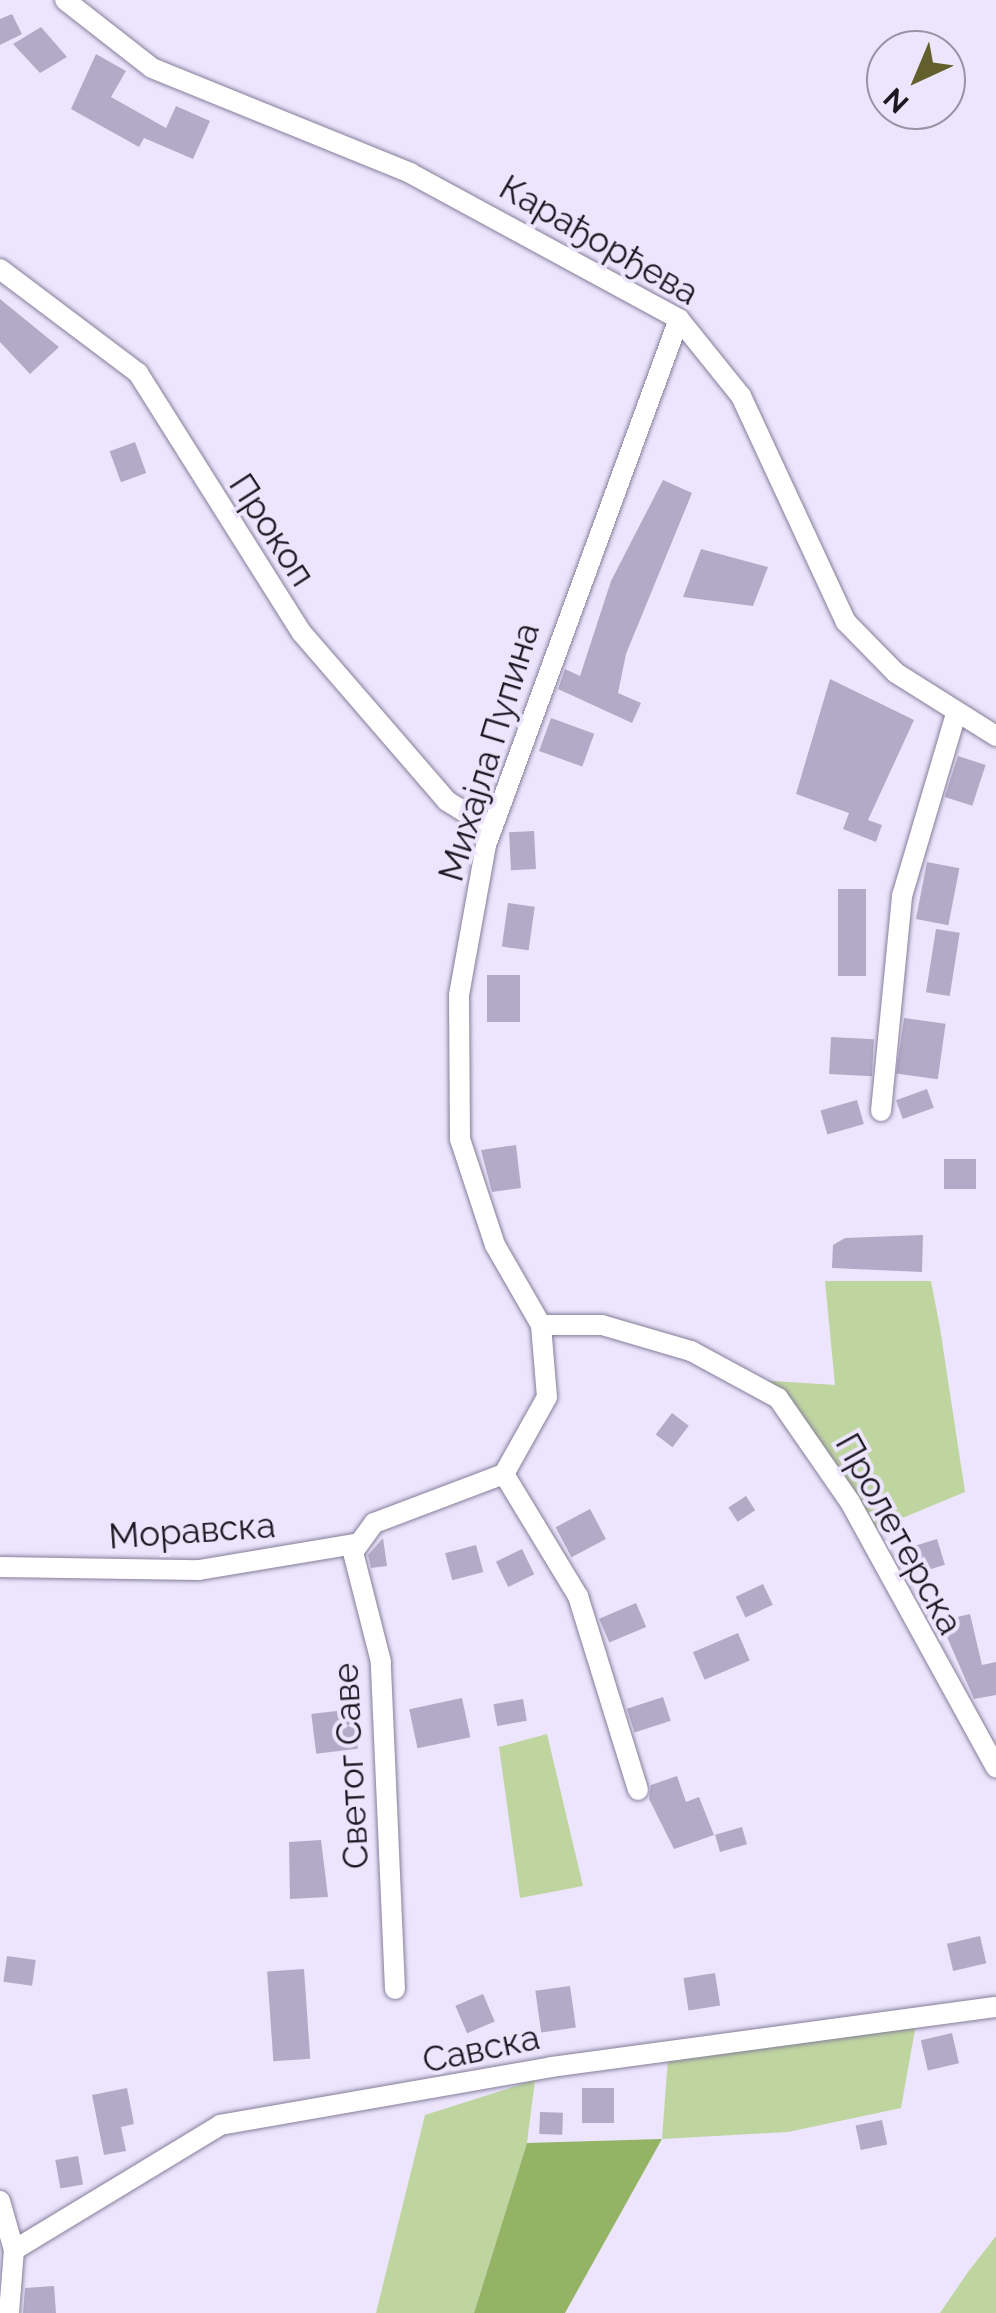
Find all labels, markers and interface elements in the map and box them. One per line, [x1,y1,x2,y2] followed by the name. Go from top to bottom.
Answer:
[866,30,966,130] north arrow
[877,81,915,120] text: N
[492,166,706,314] street label: Карађорђева
[220,466,324,594] street label: Прокоп
[430,618,548,886] street label: Михајла Пупина
[827,1426,971,1642] street label: Пролетерска
[107,1504,277,1558] street label: Моравска
[325,1662,377,1870] street label: Светог Саве
[419,2016,543,2082] street label: Савска

